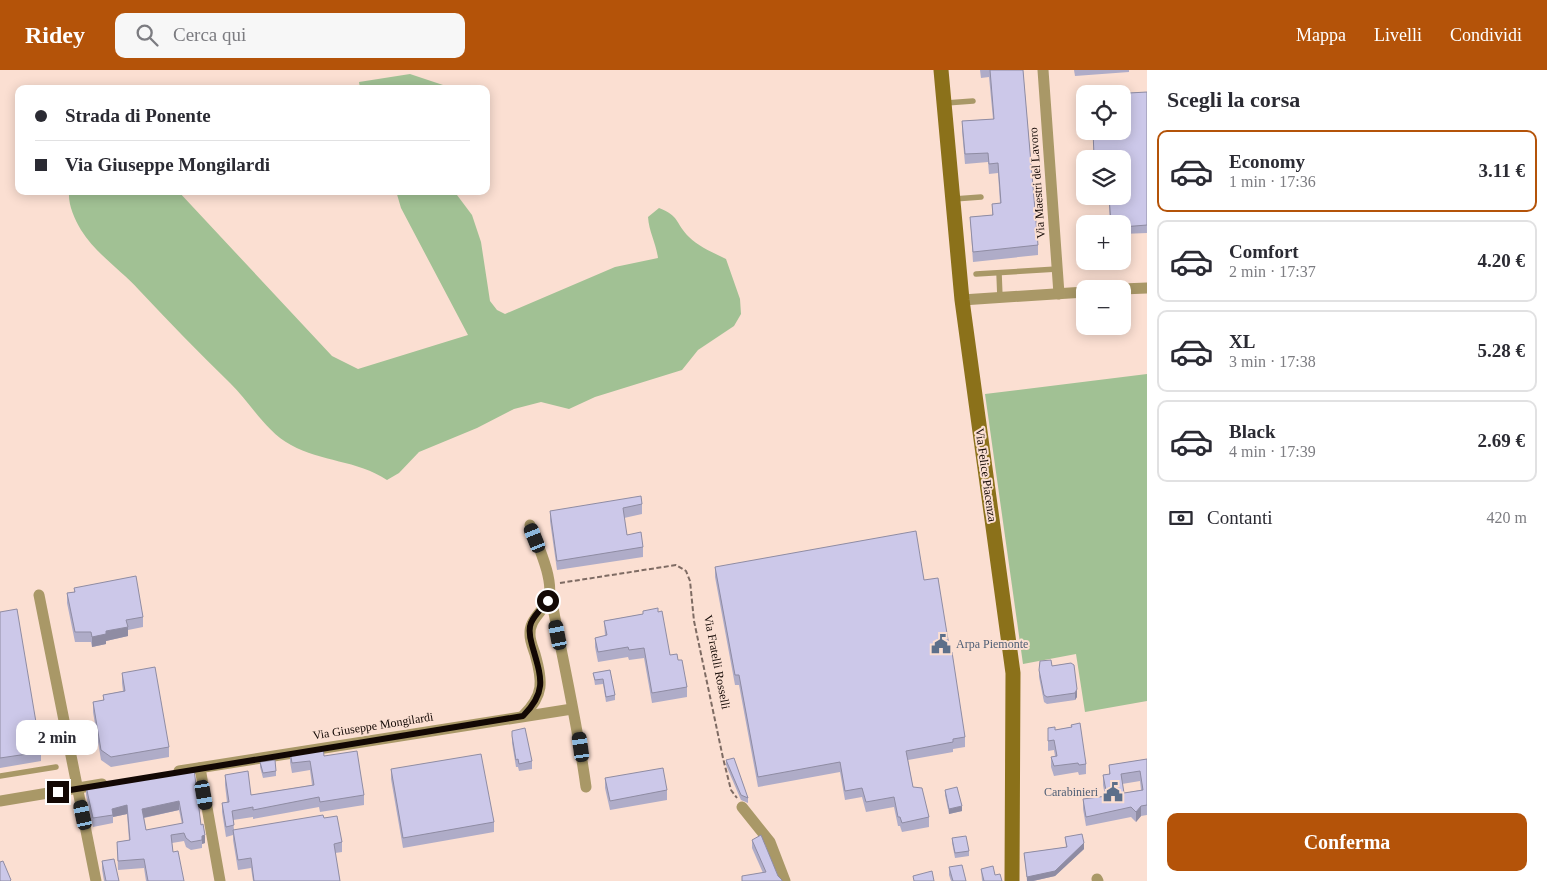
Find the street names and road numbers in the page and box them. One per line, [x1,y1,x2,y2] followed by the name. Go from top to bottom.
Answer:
[1026,127,1048,239] street label: Via Maestri del Lavoro
[972,427,1000,523] street label: Via Felice Piacenza
[701,614,733,711] street label: Via Fratelli Rosselli
[312,709,435,742] street label: Via Giuseppe Mongilardi

